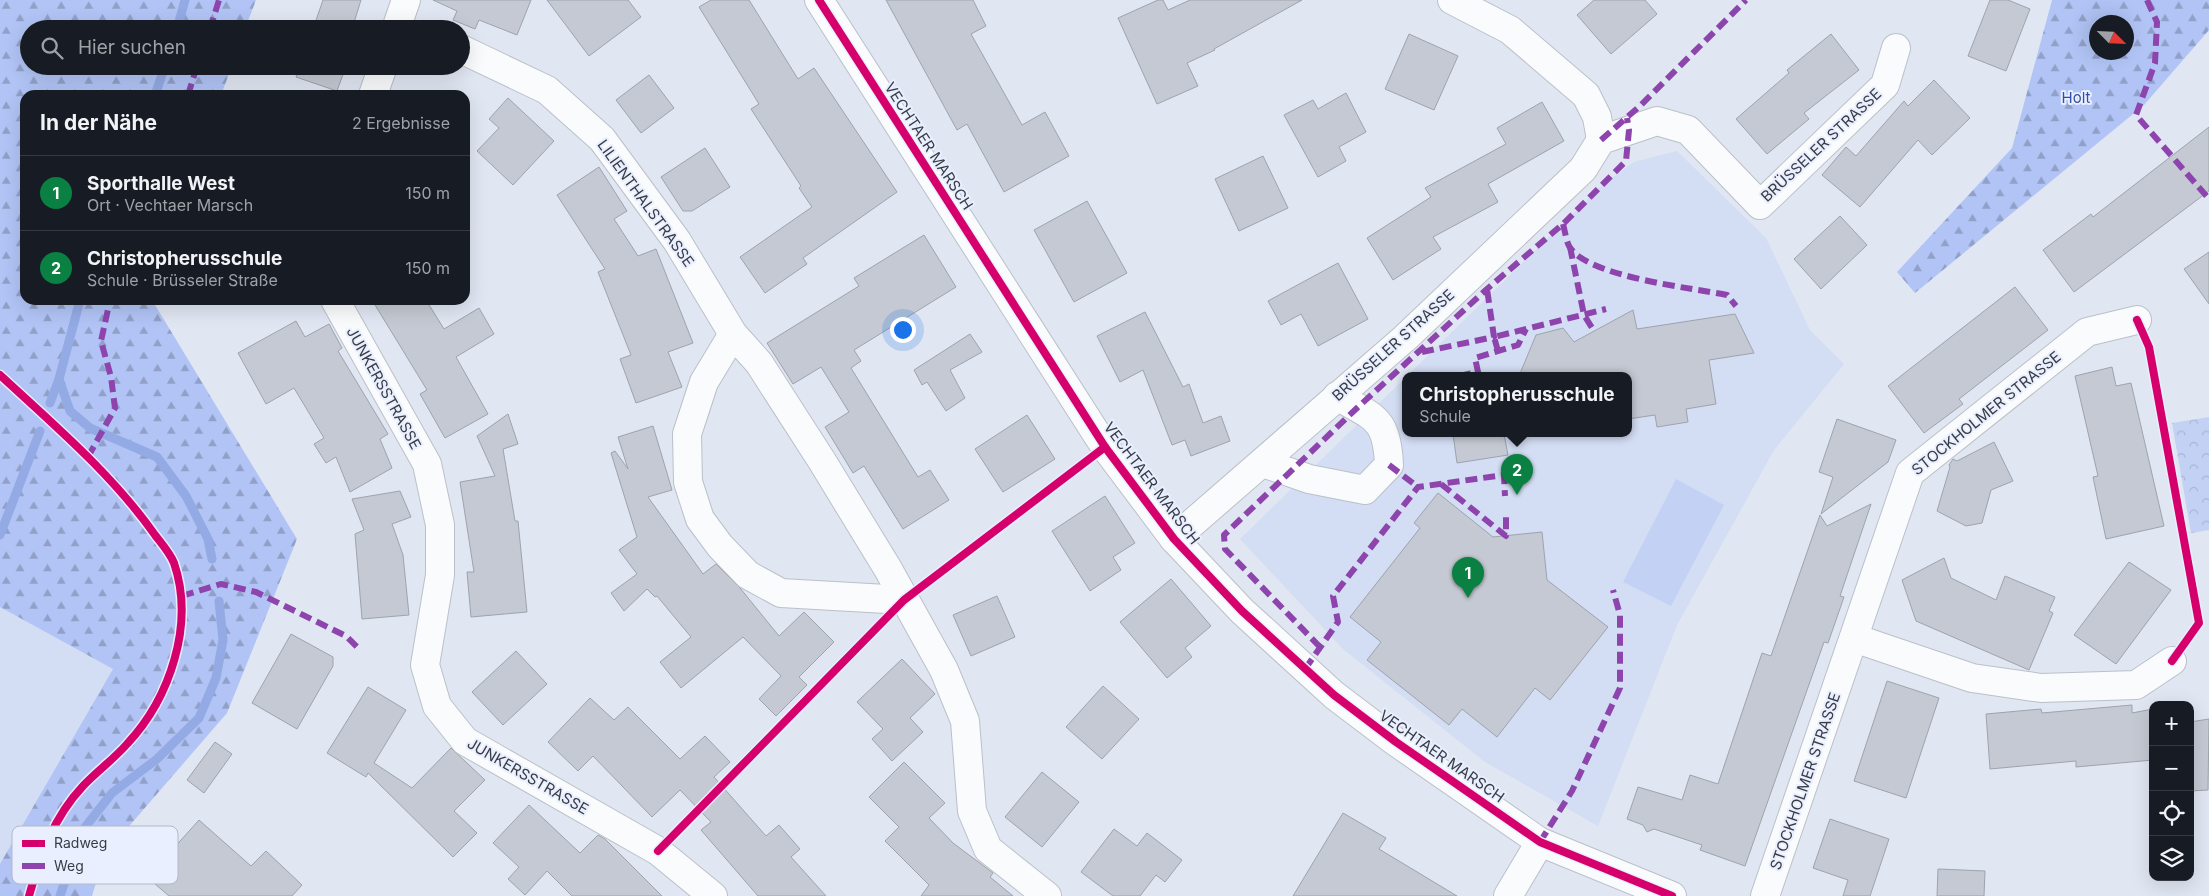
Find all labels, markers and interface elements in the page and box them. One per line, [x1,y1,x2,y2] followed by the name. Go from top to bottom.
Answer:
[2089,15,2134,60] north arrow
[20,20,470,75] search box
[38,34,66,62] icon: search
[78,36,186,59] text: Hier suchen
[881,79,977,213] street label: VECHTAER MARSCH
[1757,84,1885,206] street label: BRÜSSELER STRASSE
[2062,88,2091,107] park label: Holt
[40,110,157,135] text: In der Nähe
[352,113,450,133] text: 2 Ergebnisse
[593,136,699,270] street label: LILIENTHALSTRASSE
[87,172,235,195] text: Sporthalle West
[53,183,59,203] text: 1
[405,183,450,203] text: 150 m
[87,195,253,215] text: Ort · Vechtaer Marsch
[87,247,282,270] text: Christopherusschule
[51,258,61,278] text: 2
[405,258,450,278] text: 150 m
[87,270,278,290] text: Schule · Brüsseler Straße
[1328,285,1458,405] street label: BRÜSSELER STRASSE
[890,317,916,343] your location
[342,323,426,453] street label: JUNKERSSTRASSE
[1908,347,2064,479] street label: STOCKHOLMER STRASSE
[1402,372,1632,437] popup
[1419,383,1615,406] text: Christopherusschule
[1419,406,1471,426] text: Schule
[1100,418,1204,548] street label: VECHTAER MARSCH
[1501,454,1533,495] pin: 2
[1452,557,1484,598] pin: 1
[1766,690,1844,872] street label: STOCKHOLMER STRASSE
[2149,701,2194,881] map controls
[2149,701,2194,746] button: +
[1376,706,1508,806] street label: VECHTAER MARSCH
[464,734,592,818] street label: JUNKERSSTRASSE
[2149,746,2194,791] button: −
[2149,791,2194,836] button: locate
[12,826,178,884] legend
[54,834,107,851] text: Radweg
[2149,836,2194,881] button: layers
[54,857,84,874] text: Weg

